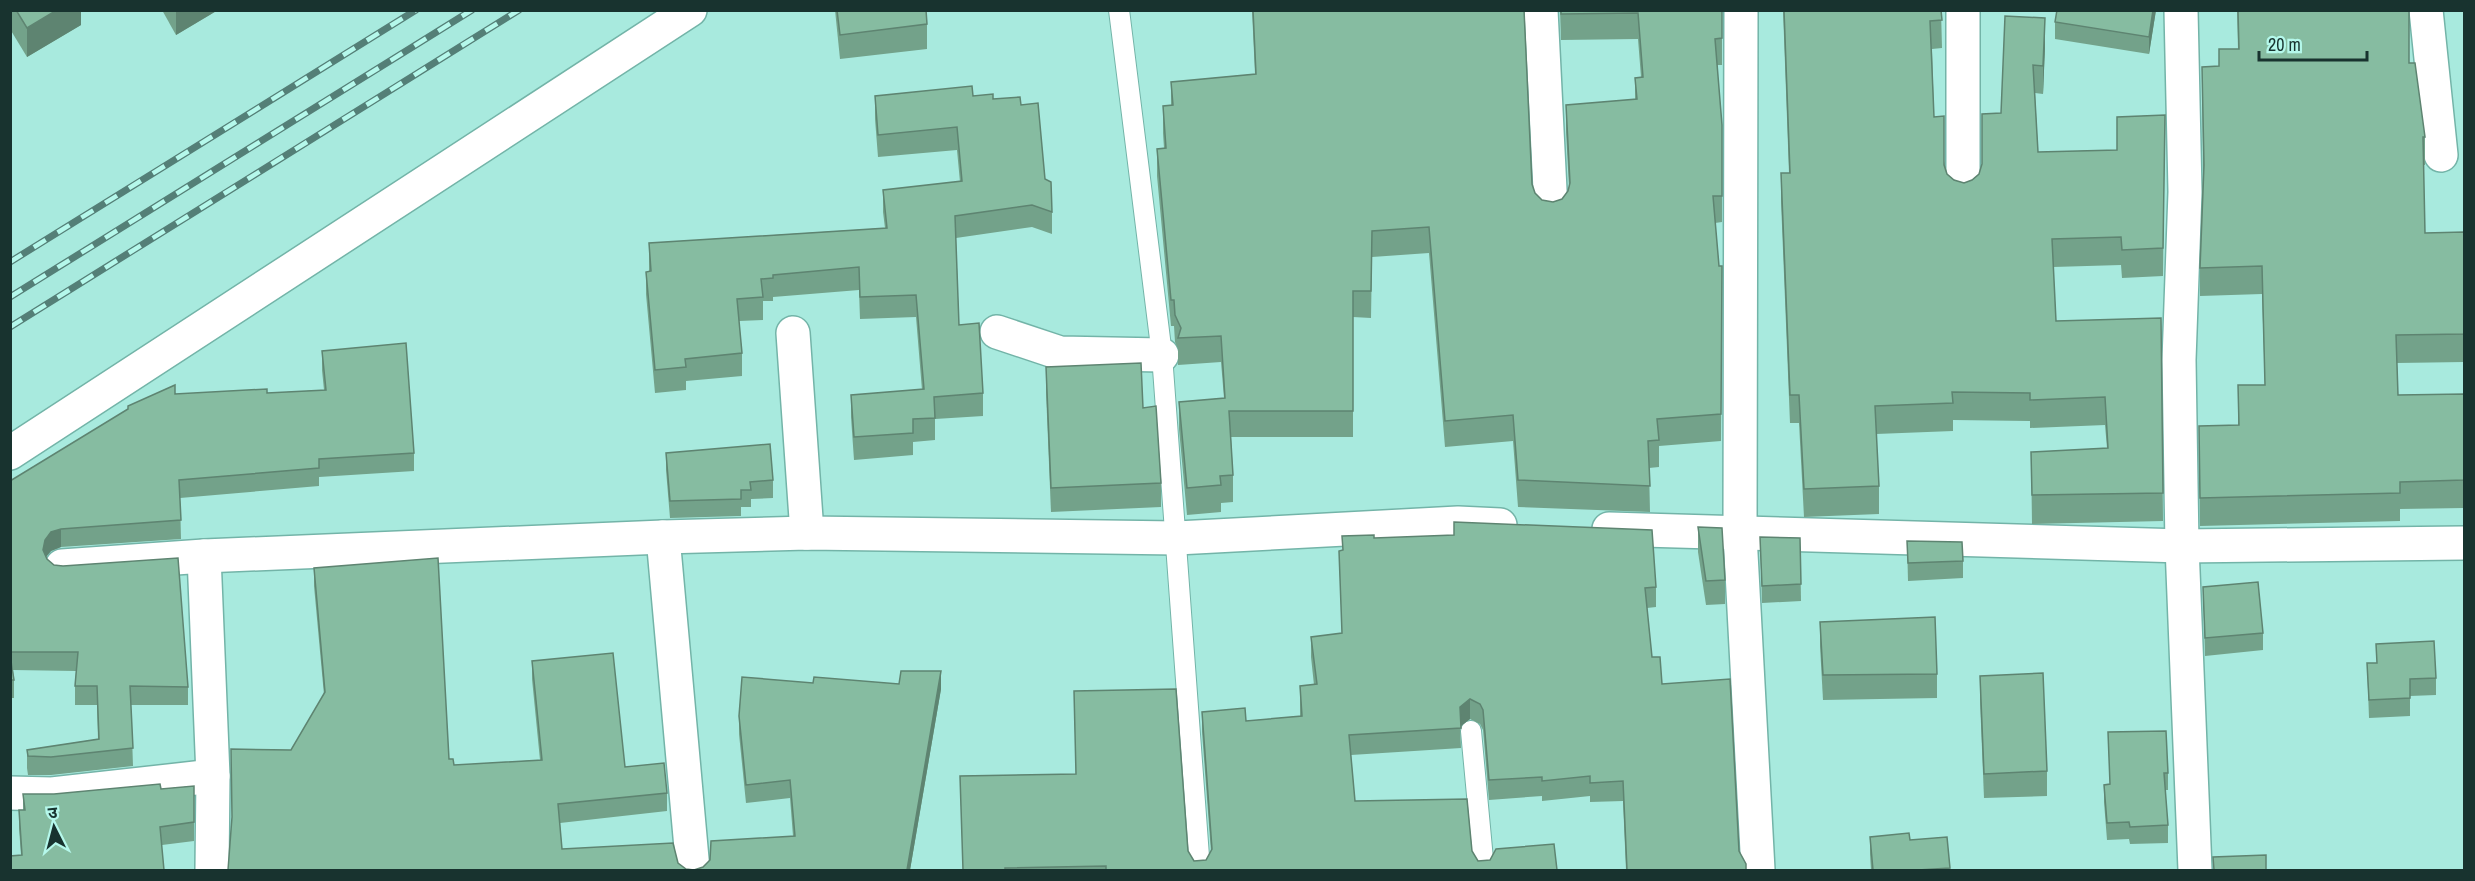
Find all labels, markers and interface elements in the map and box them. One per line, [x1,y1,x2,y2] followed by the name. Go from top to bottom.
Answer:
[2259,24,2367,62] scale bar
[2268,32,2301,57] text: 20 m
[24,797,84,857] north arrow
[47,801,59,824] text: उ

